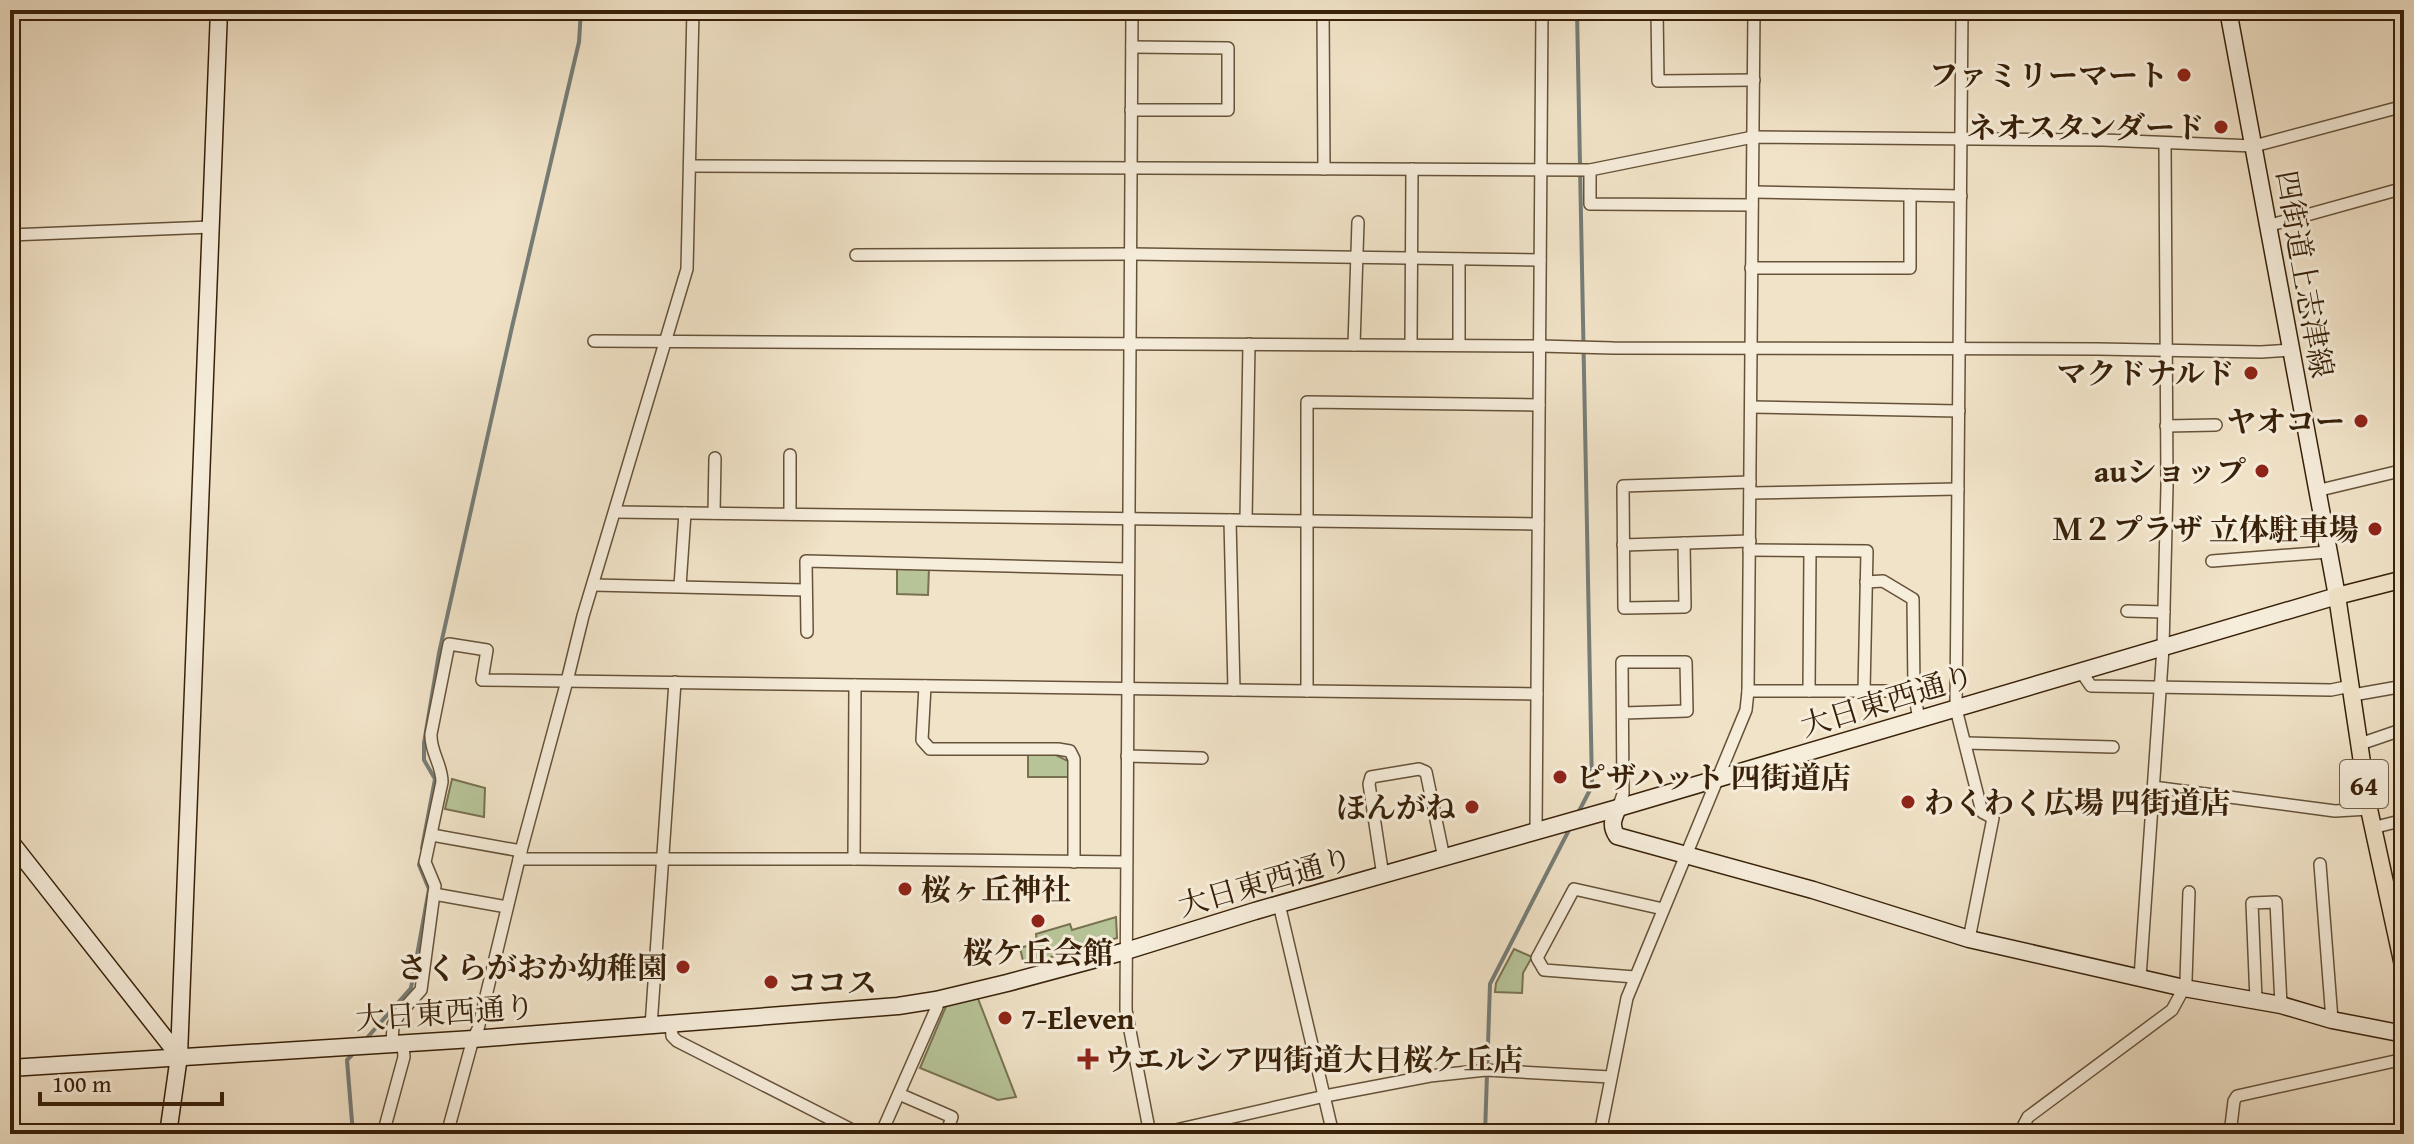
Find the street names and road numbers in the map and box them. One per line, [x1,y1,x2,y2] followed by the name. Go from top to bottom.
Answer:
[2265,167,2345,381] street label: 四街道上志津線
[1795,653,1979,747] street label: 大日東西通り
[2340,760,2388,808] road number: 64
[1172,835,1358,927] street label: 大日東西通り
[354,984,536,1040] street label: 大日東西通り

